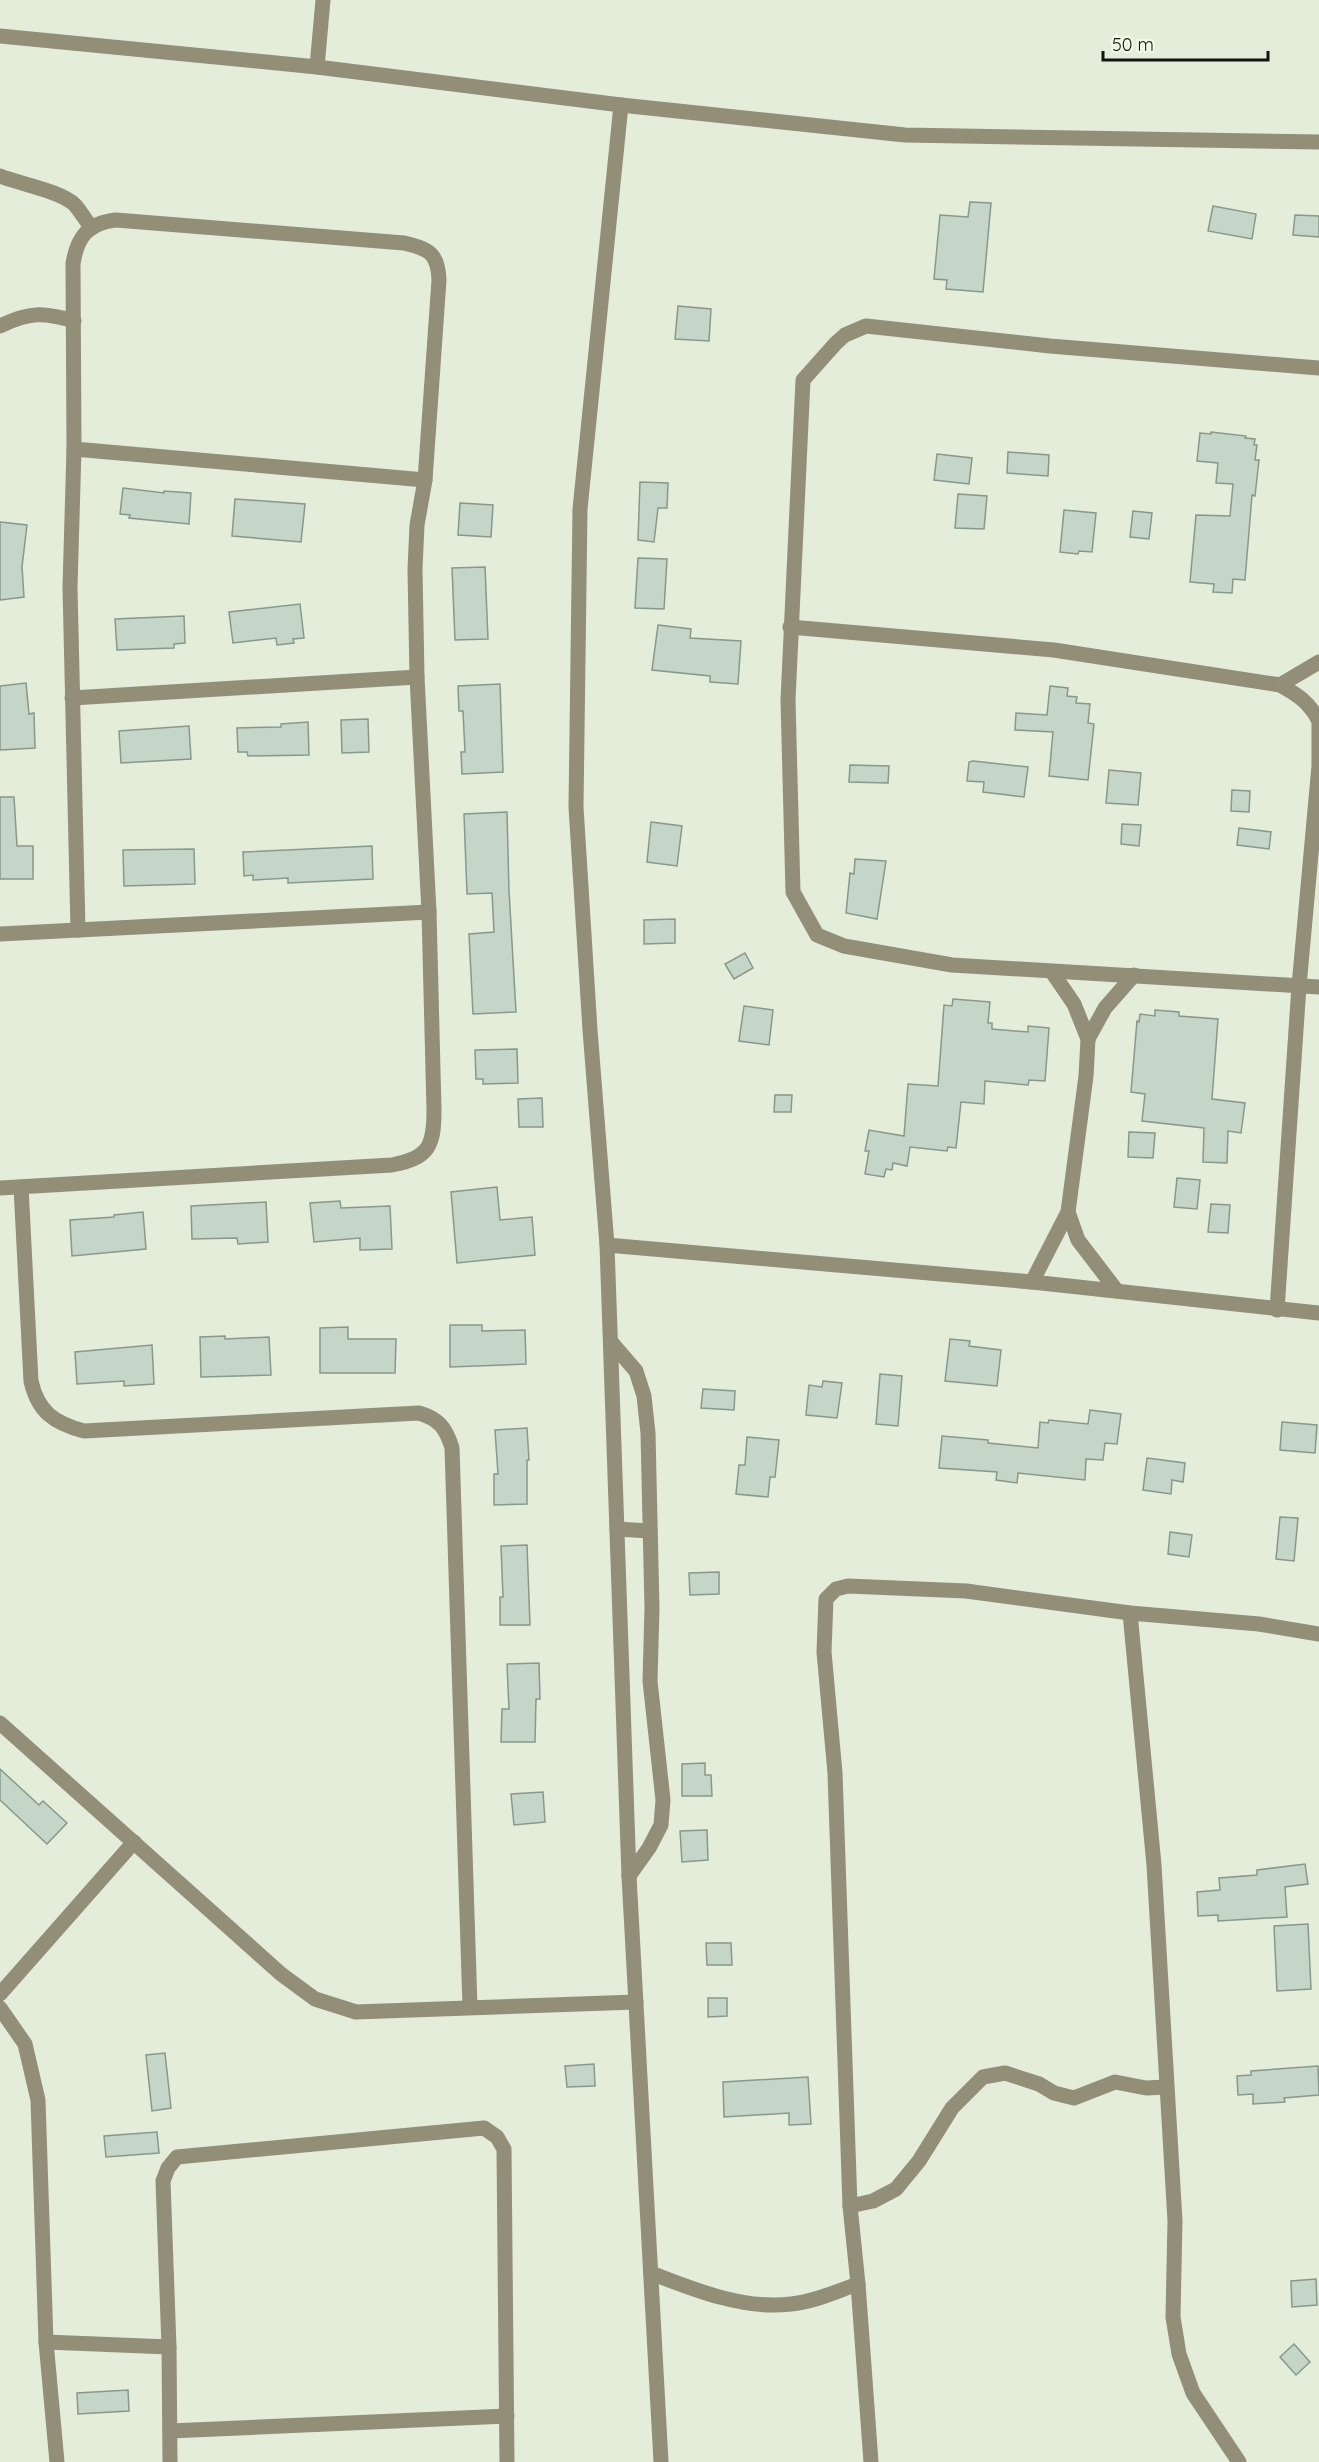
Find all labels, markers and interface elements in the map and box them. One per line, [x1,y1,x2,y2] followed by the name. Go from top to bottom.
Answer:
[1103,24,1268,62] scale bar
[1112,33,1154,56] text: 50 m

